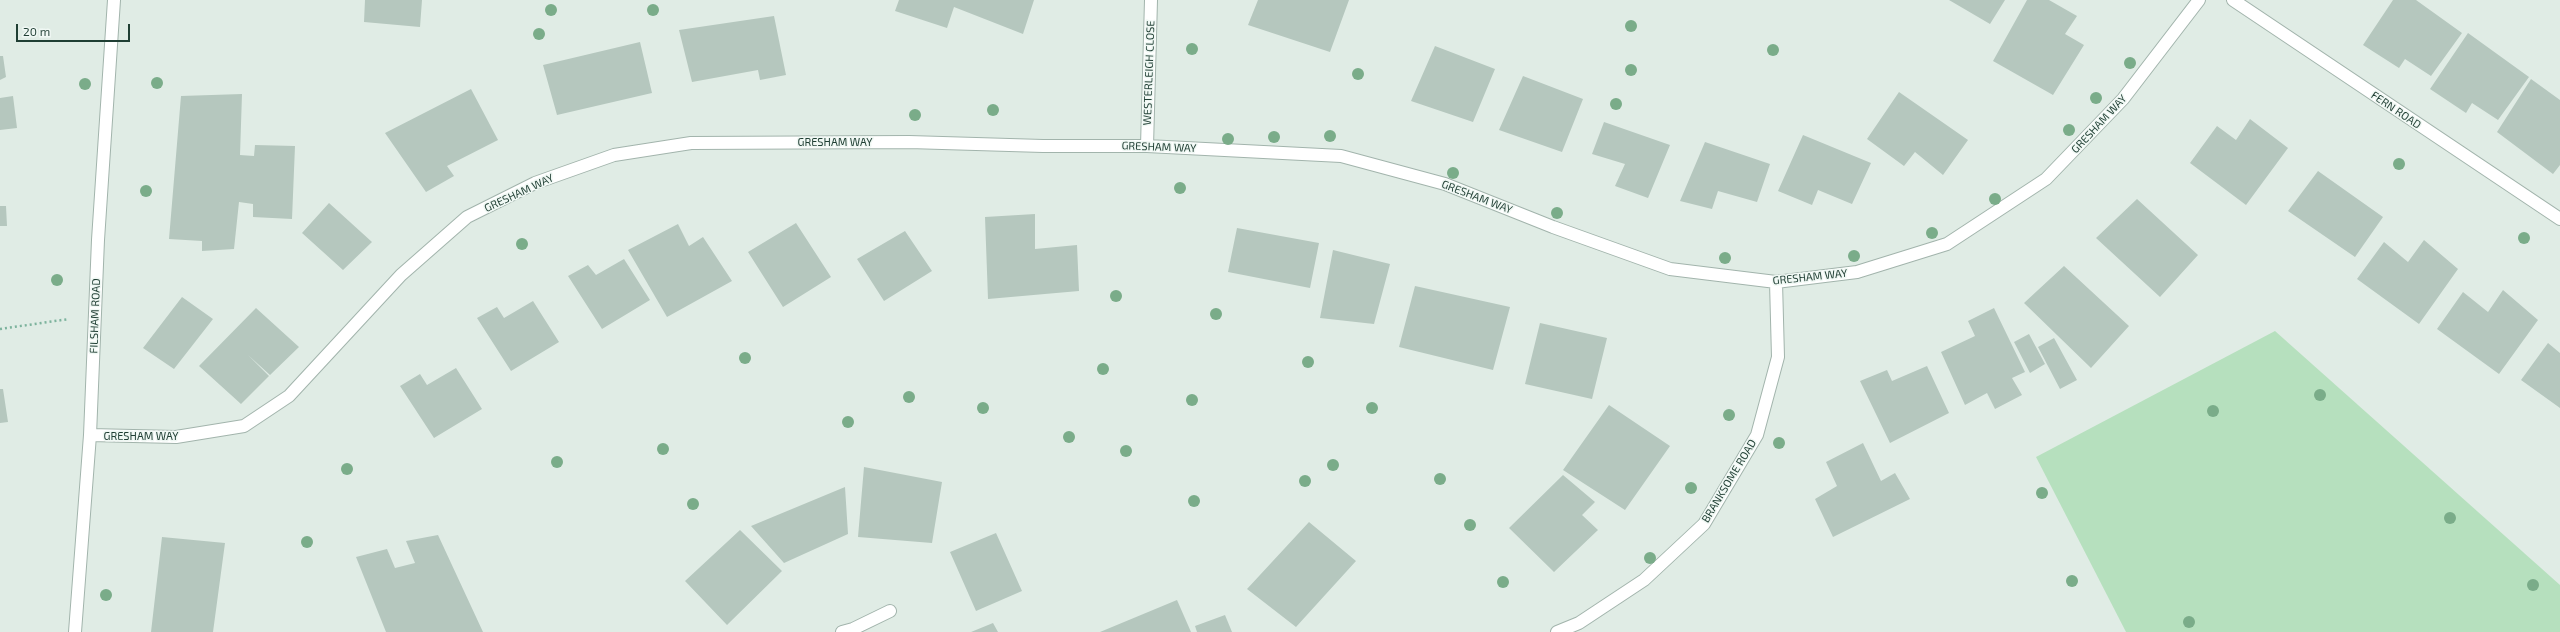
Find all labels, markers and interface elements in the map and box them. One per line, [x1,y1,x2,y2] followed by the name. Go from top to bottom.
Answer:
[18,16,132,42] scale bar
[1141,20,1157,126] street label: WESTERLEIGH CLOSE
[23,24,50,38] text: 20 m
[2369,88,2423,132] street label: FERN ROAD
[2069,92,2129,156] street label: GRESHAM WAY
[797,135,873,149] street label: GRESHAM WAY
[1121,139,1197,155] street label: GRESHAM WAY
[482,171,556,215] street label: GRESHAM WAY
[1440,177,1514,217] street label: GRESHAM WAY
[1772,267,1848,287] street label: GRESHAM WAY
[87,278,103,354] street label: FILSHAM ROAD
[103,429,179,443] street label: GRESHAM WAY
[1699,437,1759,525] street label: BRANKSOME ROAD

